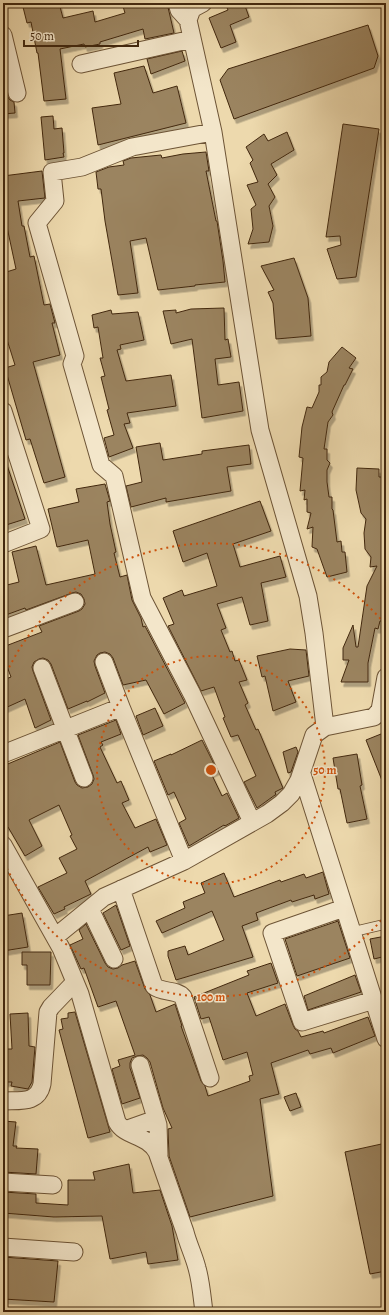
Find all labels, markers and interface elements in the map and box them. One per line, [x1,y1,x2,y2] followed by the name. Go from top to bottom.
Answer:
[24,22,138,48] scale bar
[30,28,54,44] text: 50 m
[313,762,337,778] text: 50 m
[204,763,218,777] centre of rings
[197,989,225,1005] text: 100 m

